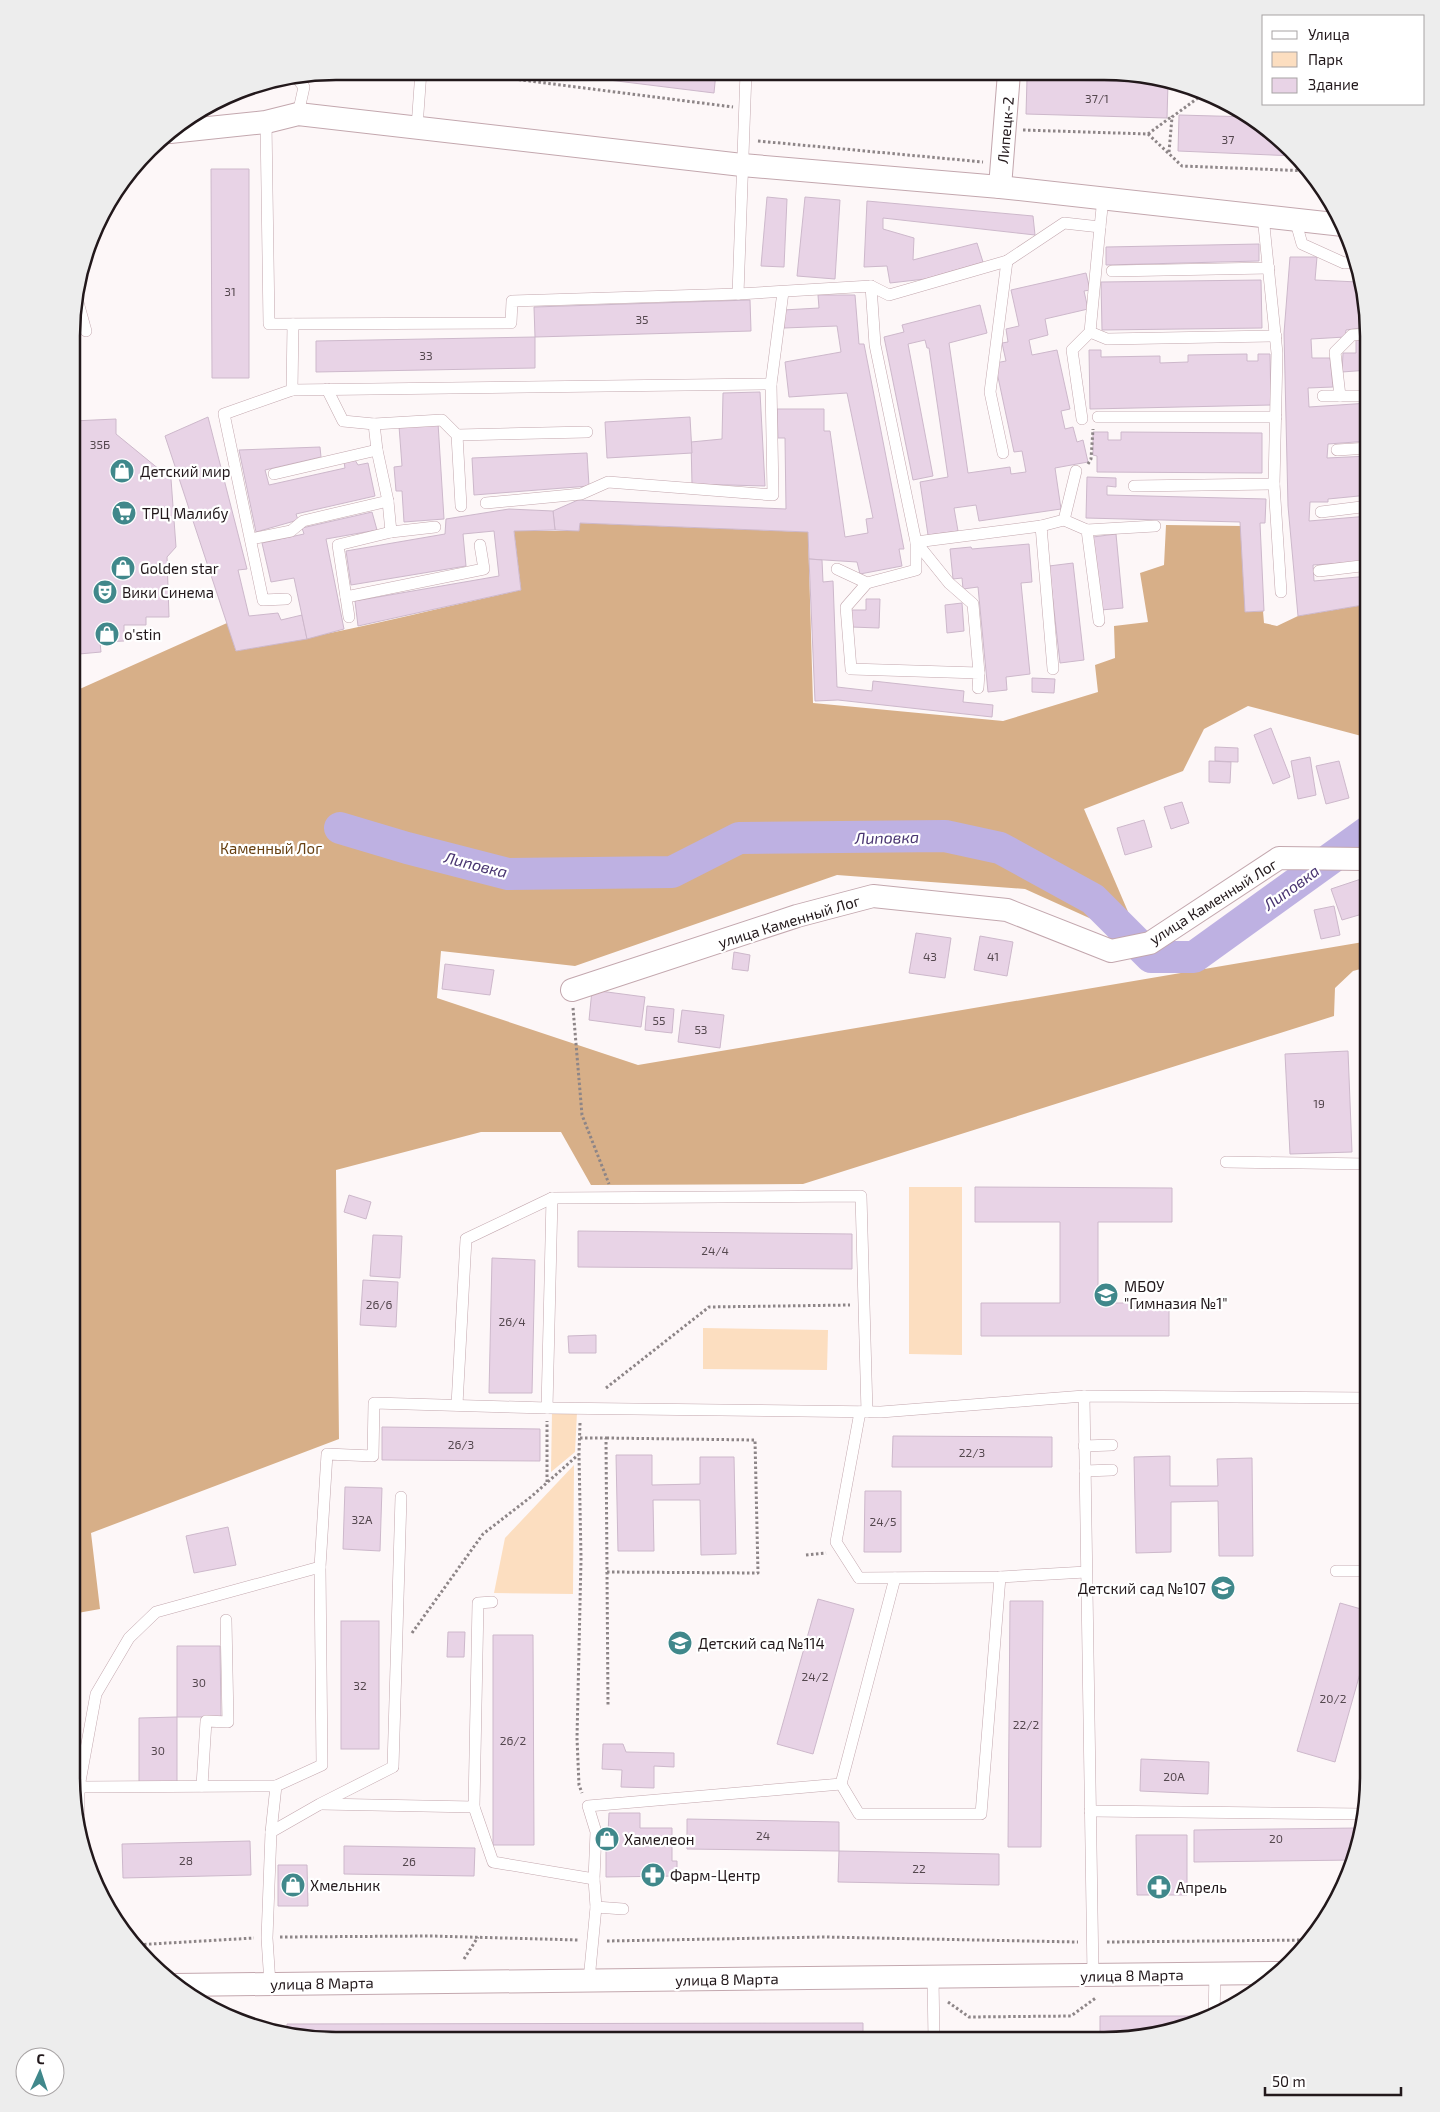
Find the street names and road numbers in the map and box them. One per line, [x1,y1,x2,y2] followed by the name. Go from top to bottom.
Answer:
[993,96,1017,164] street label: Липецк-2
[1146,854,1281,949] street label: улица Каменный Лог
[716,891,863,952] street label: улица Каменный Лог
[1080,1965,1184,1986] street label: улица 8 Марта
[675,1969,779,1990] street label: улица 8 Марта
[270,1973,374,1994] street label: улица 8 Марта

